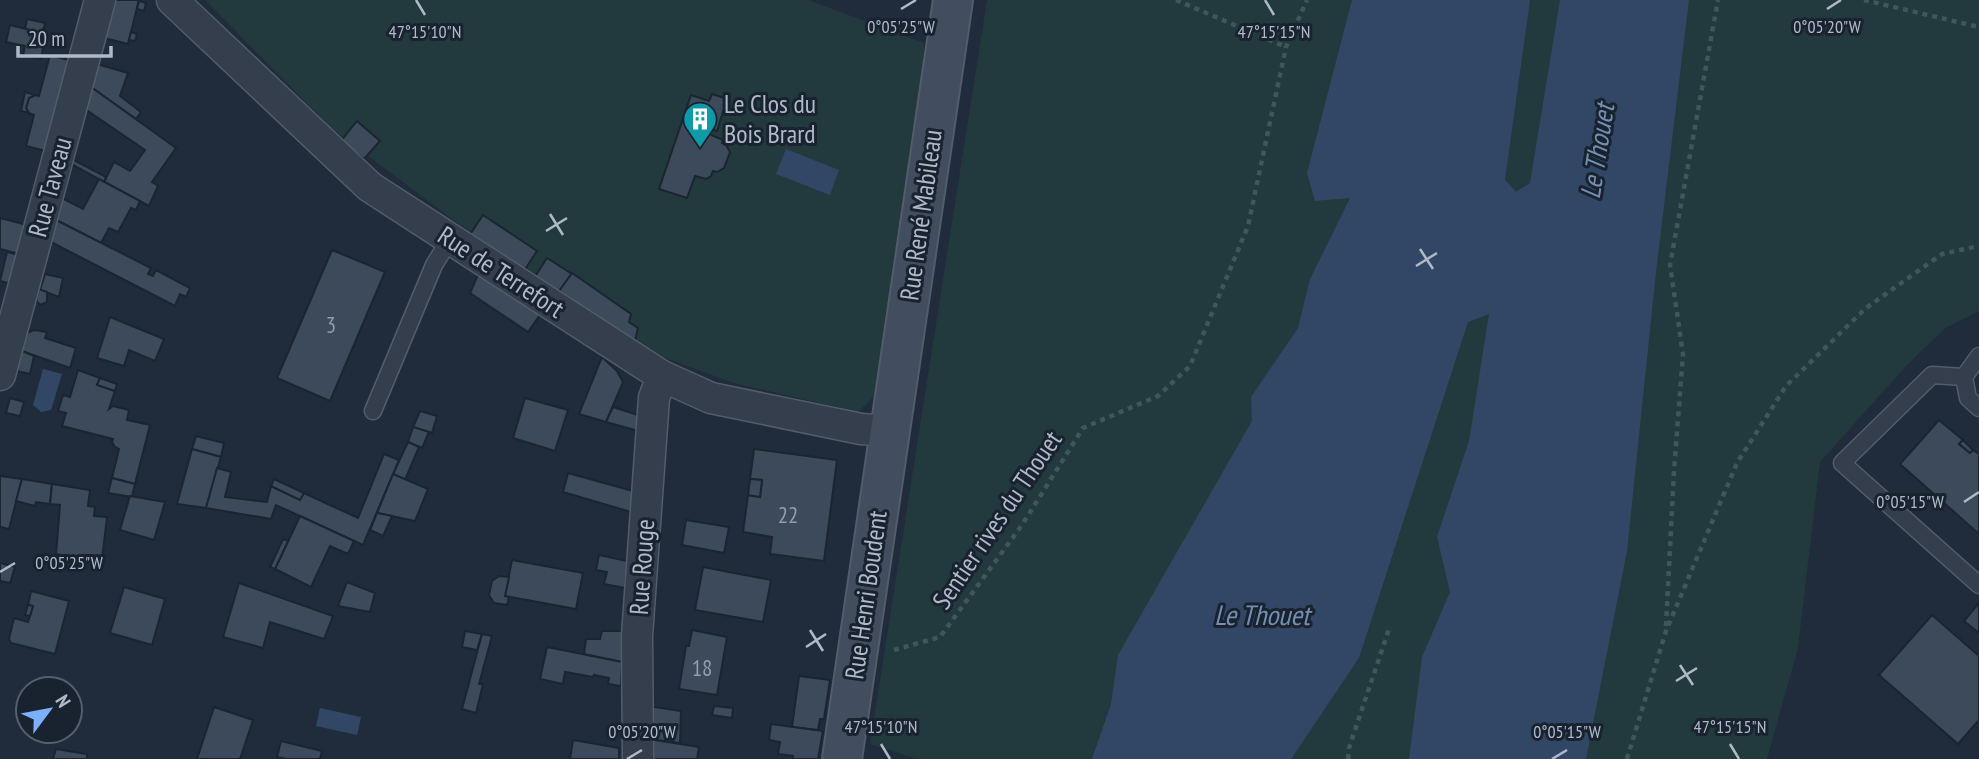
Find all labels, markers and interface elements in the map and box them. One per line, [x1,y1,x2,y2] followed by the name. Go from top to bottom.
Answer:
[18,14,110,58] scale bar
[867,15,935,38] text: 0°05'25"W
[1793,15,1861,38] text: 0°05'20"W
[389,20,461,43] text: 47°15'10"N
[1238,20,1310,43] text: 47°15'15"N
[28,25,65,52] text: 20 m
[724,87,816,150] place label: Le Clos du Bois Brard
[1571,98,1623,201] water label: Le Thouet
[681,100,719,149] building icon: Le Clos du Bois Brard
[892,127,949,303] street label: Rue René Mabileau
[20,133,79,240] street label: Rue Taveau
[432,218,571,325] street label: Rue de Terrefort
[326,310,336,339] house number: 3
[925,424,1068,615] street label: Sentier rives du Thouet
[1876,490,1944,513] text: 0°05'15"W
[778,500,798,529] house number: 22
[837,509,894,681] street label: Rue Henri Boudent
[622,518,661,616] street label: Rue Rouge
[35,551,103,574] text: 0°05'25"W
[1214,596,1313,633] water label: Le Thouet
[692,653,712,682] house number: 18
[14,675,84,745] north arrow
[51,690,76,712] text: N
[845,715,917,738] text: 47°15'10"N
[1694,715,1766,738] text: 47°15'15"N
[608,720,676,743] text: 0°05'20"W
[1533,720,1601,743] text: 0°05'15"W

